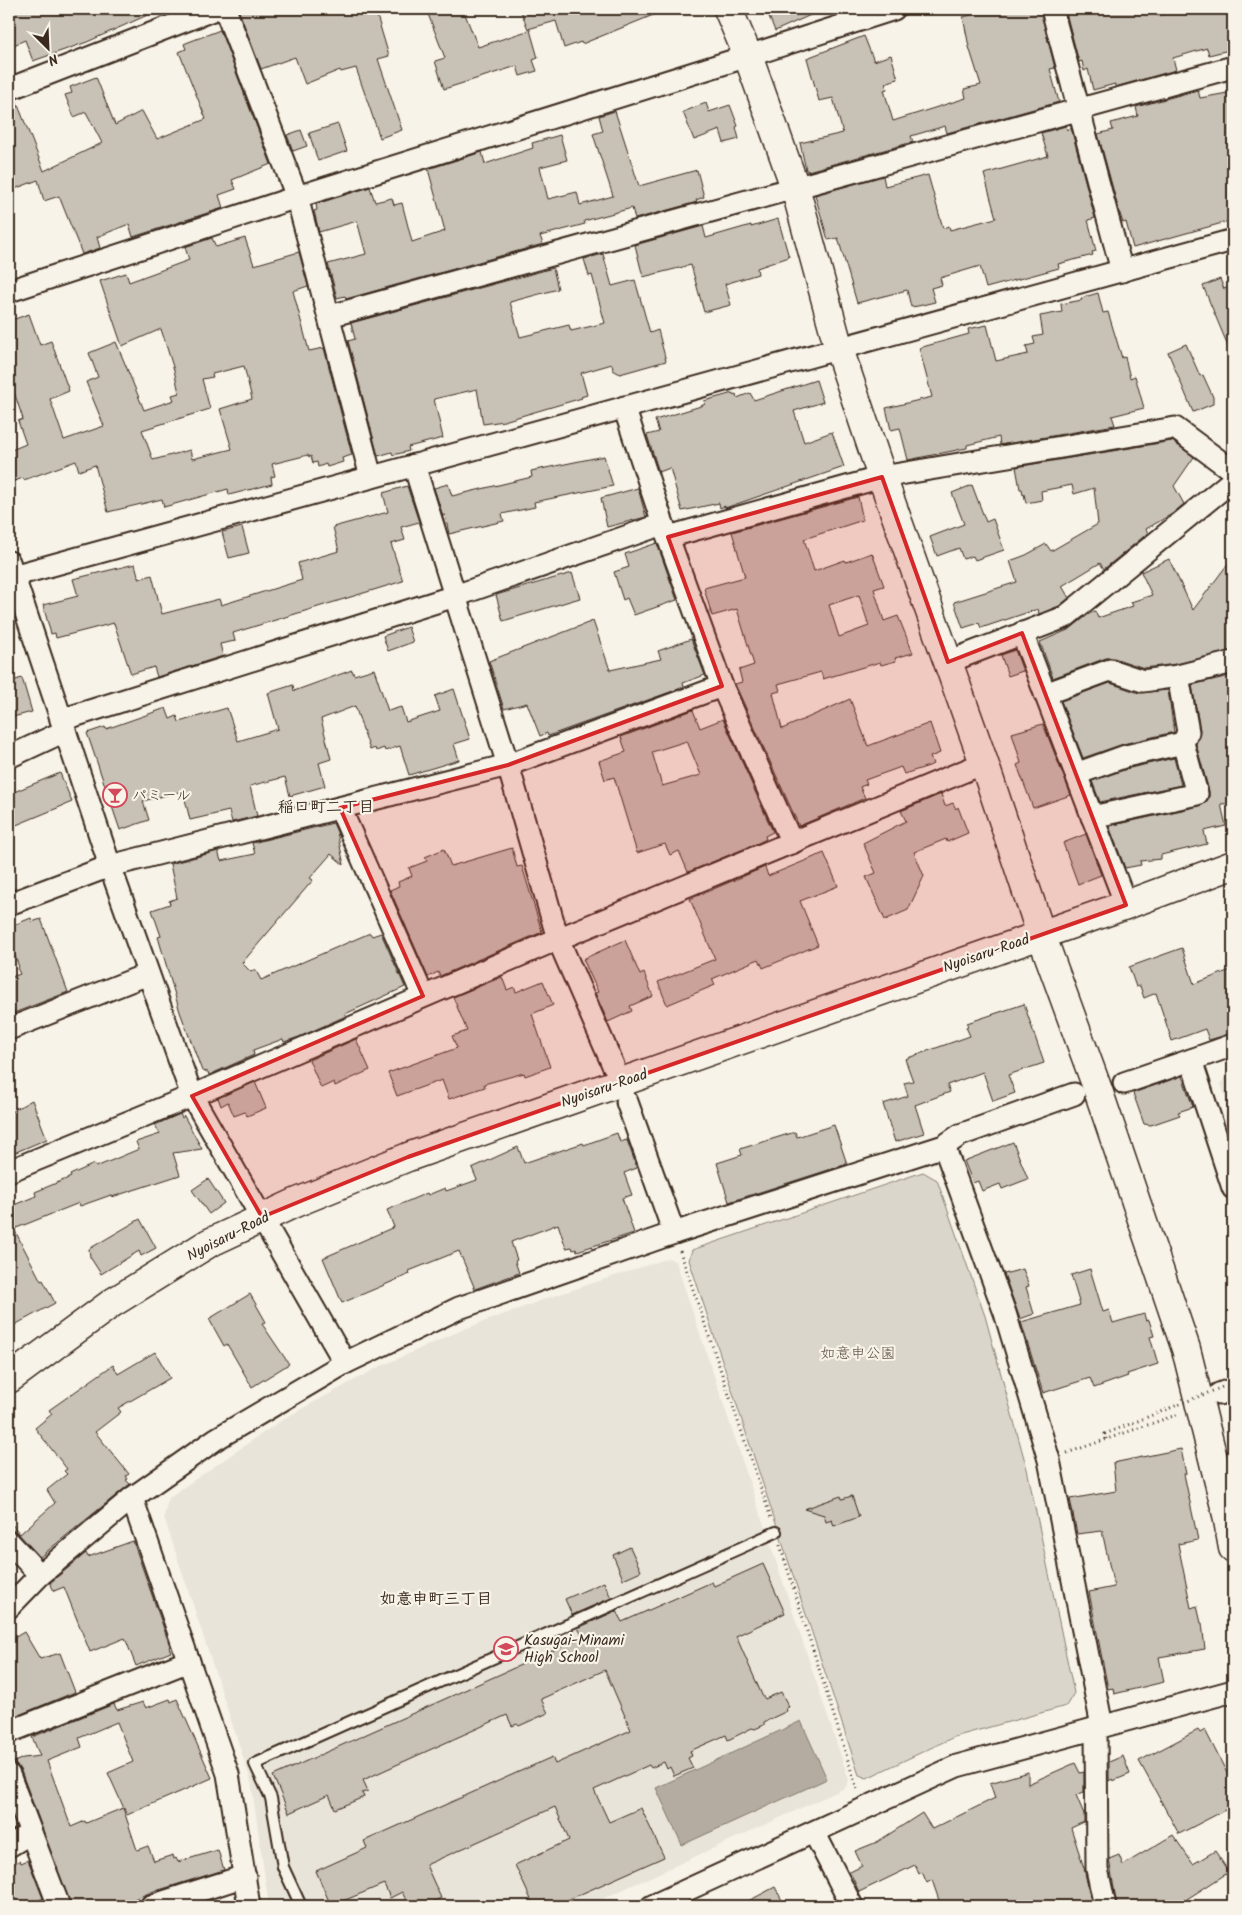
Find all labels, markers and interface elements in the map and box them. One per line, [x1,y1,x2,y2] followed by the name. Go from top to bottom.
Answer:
[22,22,72,72] north arrow
[44,47,61,71] text: N
[102,782,128,808] bar icon: パミール
[132,784,191,808] place label: パミール
[278,795,374,820] district label: 稲口町二丁目
[940,928,1033,980] street label: Nyoisaru-Road
[558,1063,651,1115] street label: Nyoisaru-Road
[183,1206,275,1268] street label: Nyoisaru-Road
[820,1342,896,1366] park label: 如意申公園
[380,1587,492,1612] district label: 如意申町三丁目
[524,1629,625,1670] place label: Kasugai-Minami High School
[493,1636,519,1662] school or university icon: Kasugai-Minami High School

